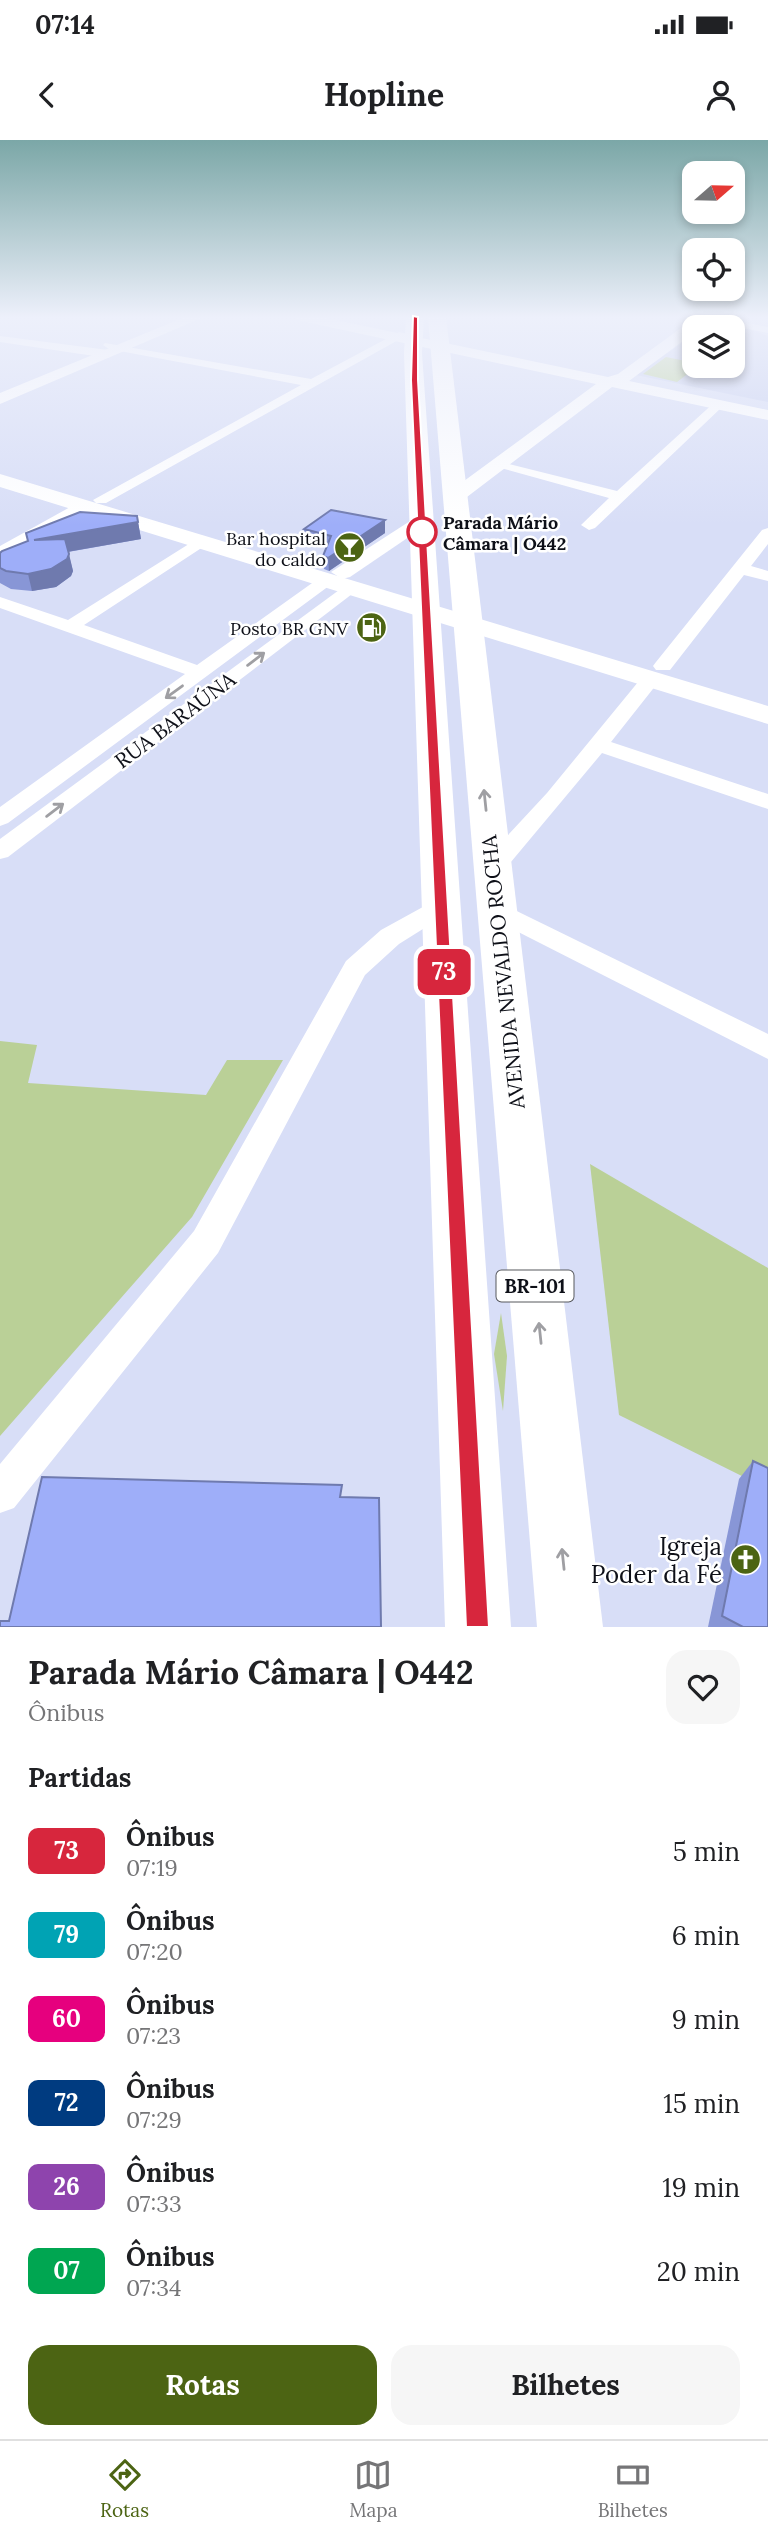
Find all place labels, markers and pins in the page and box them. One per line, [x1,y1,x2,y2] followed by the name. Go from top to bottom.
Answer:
[443,511,566,555] place label: Parada Mário Câmara | O442
[407,517,437,547] marker: Parada Mário Câmara | O442
[226,527,326,571] place label: Bar hospital do caldo
[332,531,366,565] bar icon: Bar hospital do caldo
[354,611,388,645] fuel station icon: Posto BR GNV
[230,617,349,640] place label: Posto BR GNV
[591,1531,722,1590] place label: Igreja Poder da Fé
[728,1543,762,1577] church icon: Igreja Poder da Fé

